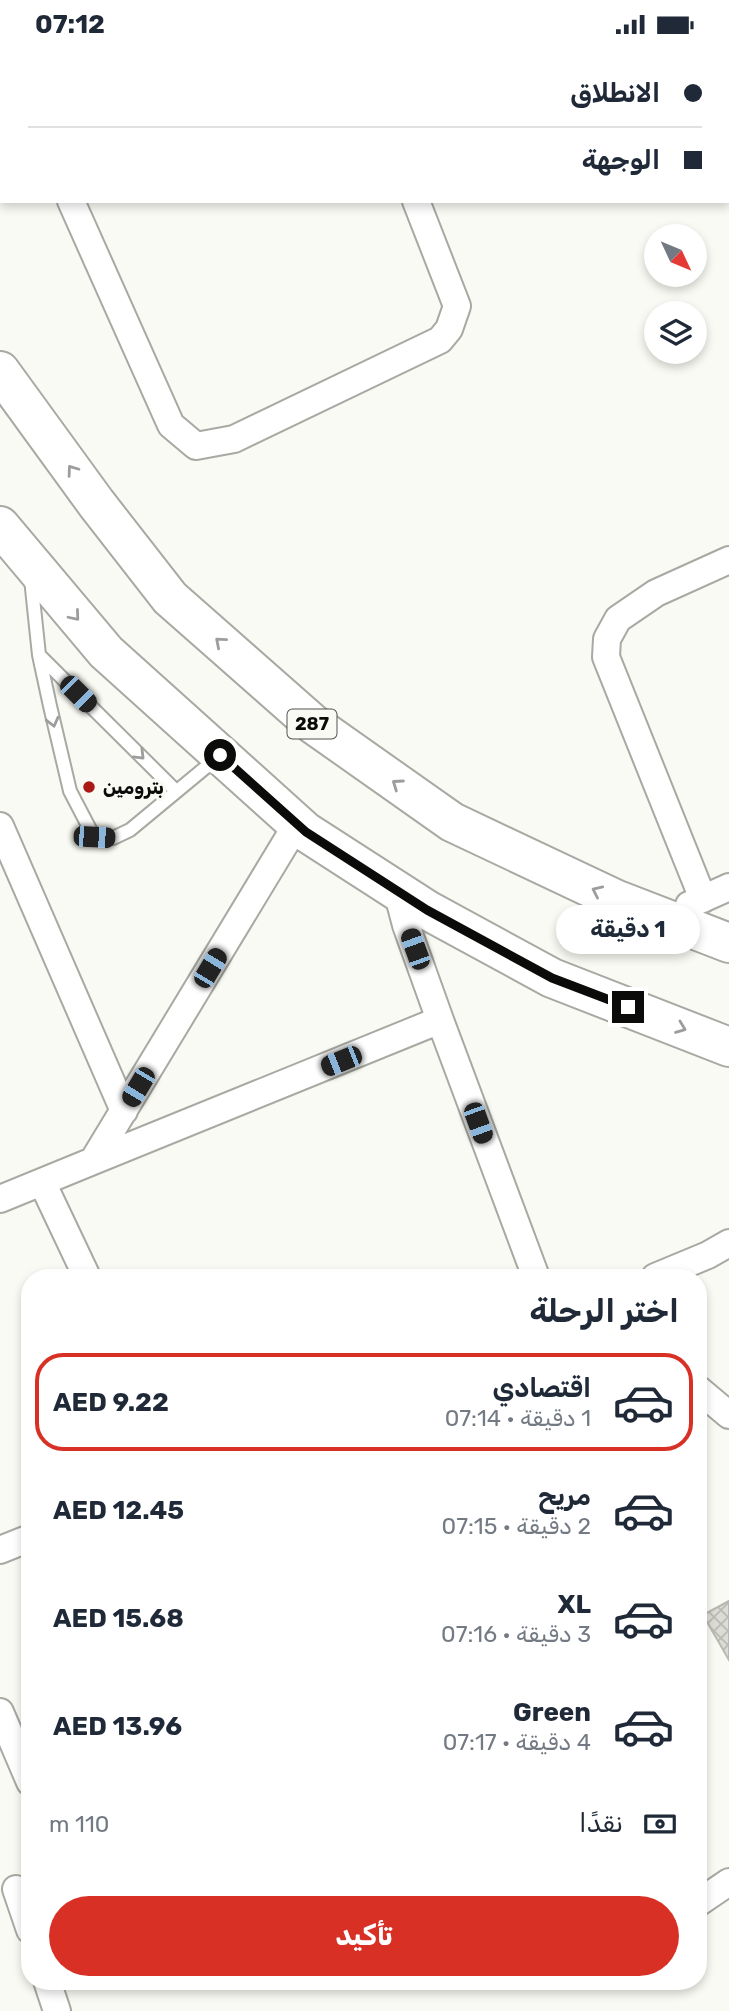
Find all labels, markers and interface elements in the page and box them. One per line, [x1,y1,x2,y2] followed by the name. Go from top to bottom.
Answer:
[35,9,105,40] text: 07:12
[570,78,660,109] text: الانطلاق
[582,145,660,176] text: الوجهة
[644,224,707,287] north arrow
[644,224,707,364] map controls
[644,301,707,364] button: layers
[68,465,80,478] one-way arrow
[67,607,79,620] one-way arrow
[215,638,228,650] one-way arrow
[56,672,101,716] car
[288,709,336,739] road number: 287
[45,715,59,727] one-way arrow
[204,739,236,771] route start
[131,746,144,759] one-way arrow
[103,776,164,799] place label: بترومين
[81,779,97,795] marker: بترومين
[392,780,405,792] one-way arrow
[73,825,116,849] car
[592,885,604,899] one-way arrow
[556,905,700,955] callout: 1 دقيقة
[590,915,666,943] text: 1 دقيقة
[398,926,433,972] car
[191,945,230,991] car
[612,991,644,1023] route end
[675,1020,687,1034] one-way arrow
[318,1043,365,1079] car
[119,1064,158,1110] car
[461,1100,496,1146] car
[529,1292,679,1330] text: اختر الرحلة
[612,1371,675,1434] icon: car
[492,1373,591,1404] text: اقتصادي
[53,1387,169,1418] text: AED 9.22
[445,1404,591,1432] text: 1 دقيقة · 07:14
[612,1479,675,1542] icon: car
[538,1481,591,1512] text: مريح
[53,1495,184,1526] text: AED 12.45
[442,1512,591,1540] text: 2 دقيقة · 07:15
[612,1587,675,1650] icon: car
[558,1589,591,1620] text: XL
[53,1603,184,1634] text: AED 15.68
[441,1620,591,1648] text: 3 دقيقة · 07:16
[612,1695,675,1758] icon: car
[513,1697,591,1728] text: Green
[53,1711,182,1742] text: AED 13.96
[443,1728,591,1756] text: 4 دقيقة · 07:17
[641,1805,679,1843] icon: cash
[579,1808,623,1839] text: نقدًا
[49,1810,109,1838] text: 110 m
[49,1896,679,1976] button: تأكيد

